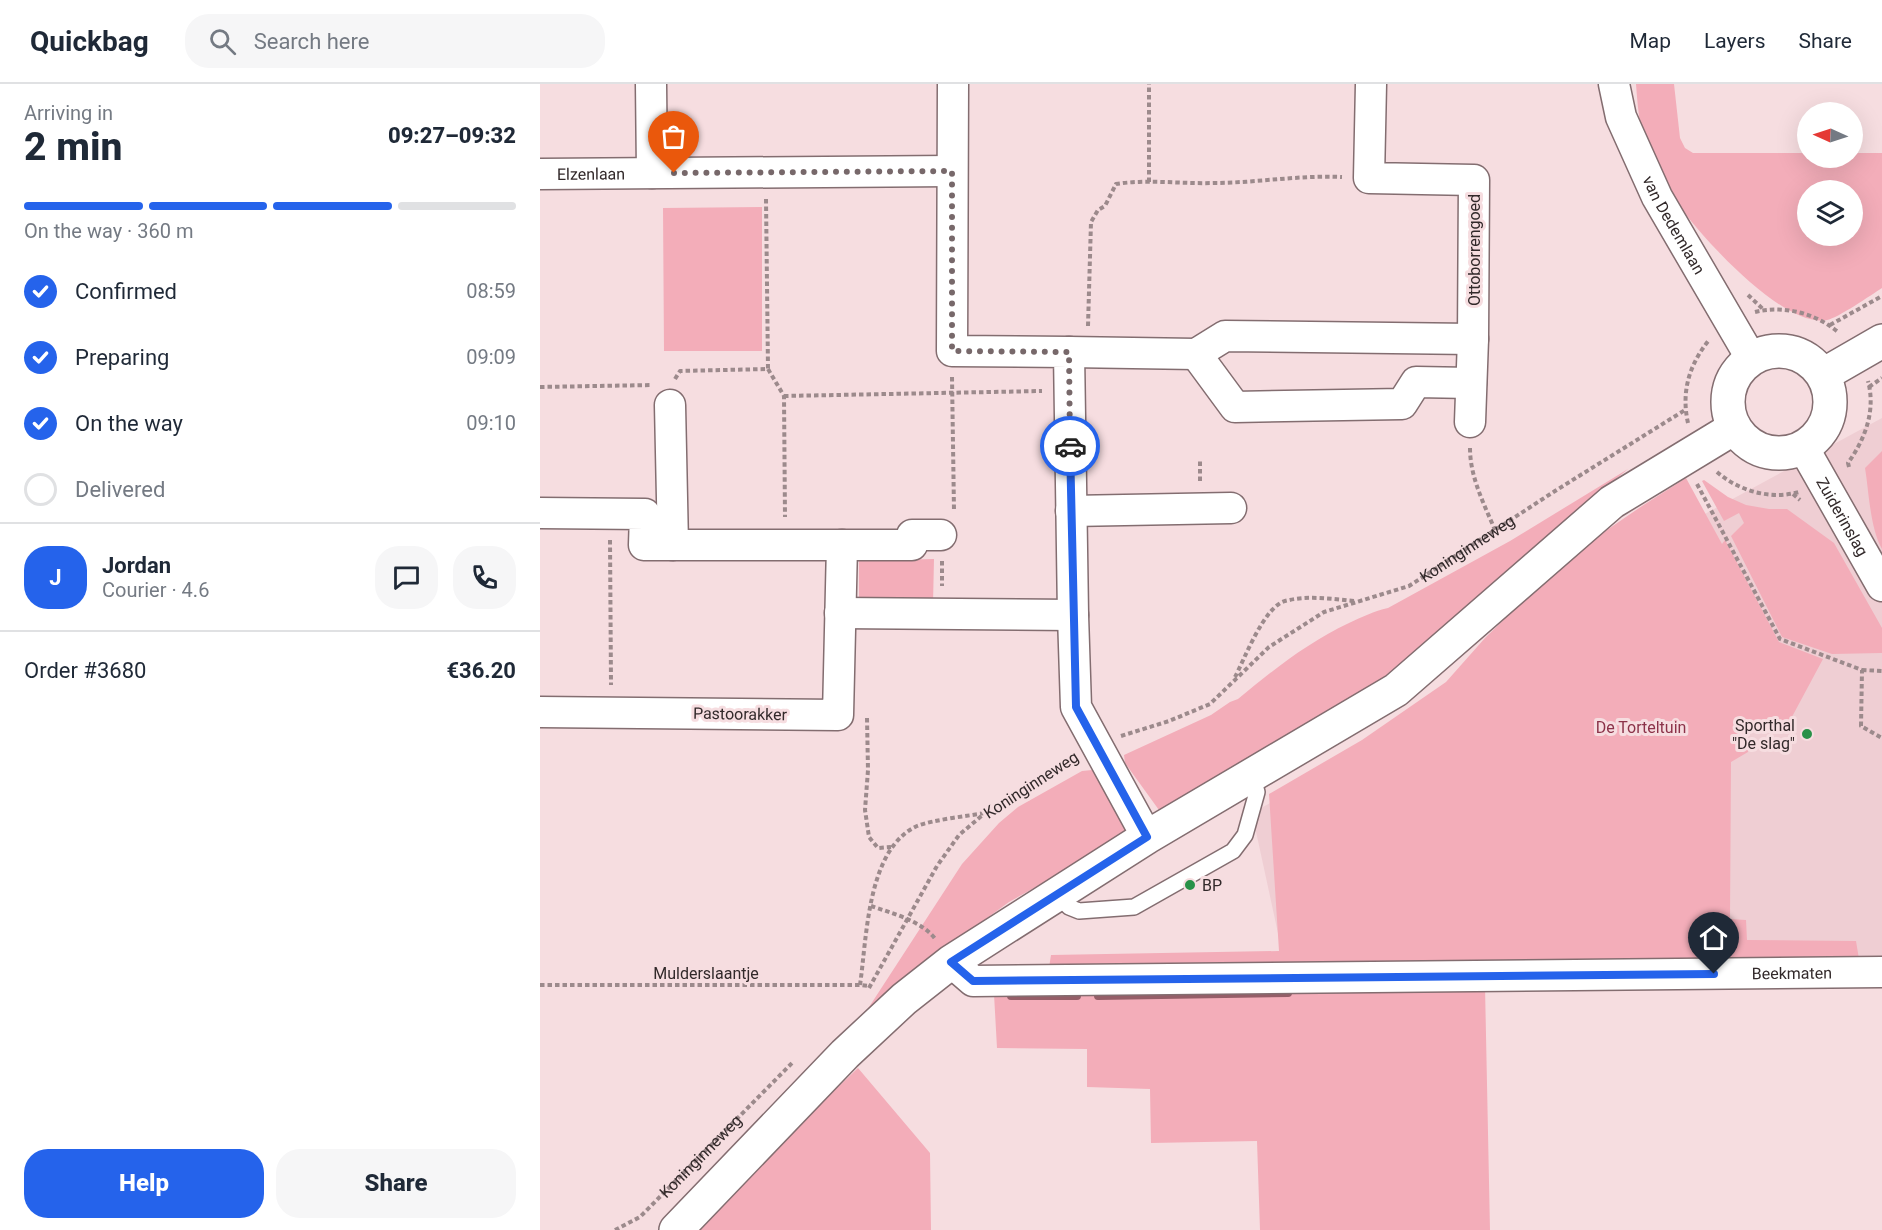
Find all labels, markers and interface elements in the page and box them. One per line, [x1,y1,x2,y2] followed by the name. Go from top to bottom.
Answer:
[185,14,605,68] search box
[30,25,149,58] text: Quickbag
[206,25,239,58] icon: search
[254,29,369,54] text: Search here
[1629,29,1671,53] text: Map
[1704,29,1765,53] text: Layers
[1798,29,1852,53] text: Share
[24,101,113,125] text: Arriving in
[1797,102,1863,168] north arrow
[1797,102,1863,246] map controls
[648,111,699,173] pin
[657,120,690,153] icon: bag
[388,123,516,148] text: 09:27–09:32
[24,124,122,170] text: 2 min
[557,164,625,183] street label: Elzenlaan
[1639,173,1709,277] street label: van Dedemlaan
[1797,180,1863,246] button: layers
[1465,194,1484,306] street label: Ottoborrengoed
[24,219,193,243] text: On the way · 360 m
[24,275,57,308] icon: check
[75,279,177,304] text: Confirmed
[466,279,516,303] text: 08:59
[24,341,57,374] icon: check
[75,345,169,370] text: Preparing
[466,345,516,369] text: 09:09
[24,407,57,440] icon: check
[75,411,183,436] text: On the way
[466,411,516,435] text: 09:10
[1040,416,1100,476] courier
[1054,430,1087,463] icon: car
[1813,474,1872,559] street label: Zuiderinslag
[75,477,165,502] text: Delivered
[1416,511,1518,586] street label: Koninginneweg
[375,546,438,609] button: chat
[453,546,516,609] button: phone
[102,553,171,578] text: Jordan
[49,565,62,590] text: J
[102,578,209,602] text: Courier · 4.6
[24,658,146,683] text: Order #3680
[447,658,516,683] text: €36.20
[693,704,788,724] street label: Pastoorakker
[1732,716,1795,753] place label: Sporthal "De slag"
[1596,718,1686,737] park label: De Torteltuin
[1800,727,1814,741] marker: Sporthal "De slag"
[980,747,1082,823] street label: Koninginneweg
[1202,876,1222,895] place label: BP
[1183,878,1197,892] marker: BP
[1688,912,1739,974] pin
[1697,921,1730,954] icon: home
[1752,963,1832,983] street label: Beekmaten
[653,964,759,983] street label: Mulderslaantje
[655,1110,745,1201] street label: Koninginneweg
[24,1149,264,1218] button: Help
[276,1149,516,1218] button: Share

